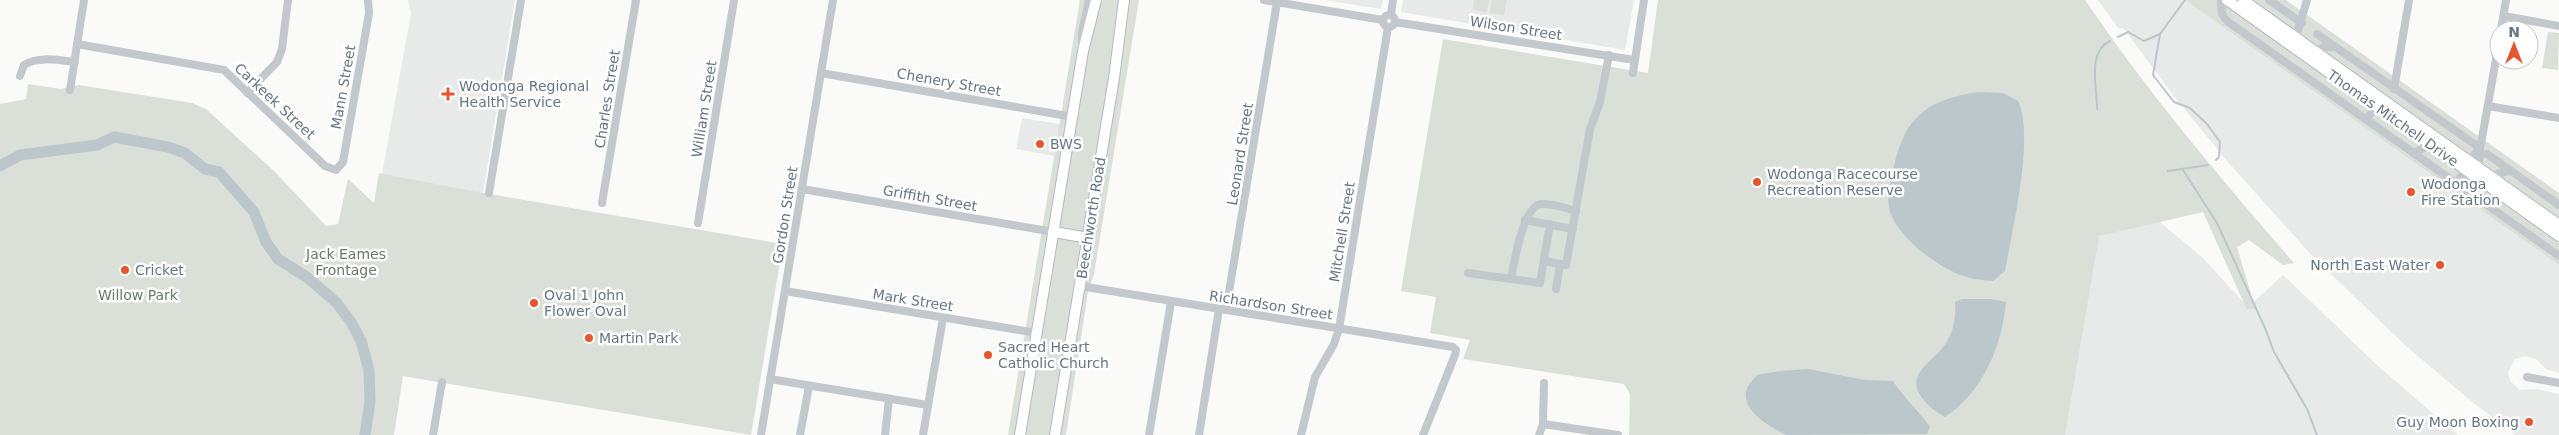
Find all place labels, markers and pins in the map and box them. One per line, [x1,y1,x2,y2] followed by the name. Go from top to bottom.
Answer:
[459,78,589,110] place label: Wodonga Regional Health Service
[441,87,455,101] marker: Wodonga Regional Health Service
[1050,136,1082,152] place label: BWS
[1034,138,1046,150] marker: BWS
[1767,166,1918,198] place label: Wodonga Racecourse Recreation Reserve
[1751,176,1763,188] marker: Wodonga Racecourse Recreation Reserve
[2421,176,2500,208] place label: Wodonga Fire Station
[2405,186,2417,198] marker: Wodonga Fire Station
[2310,257,2430,273] place label: North East Water
[2434,259,2446,271] marker: North East Water
[135,262,184,278] place label: Cricket
[119,264,131,276] marker: Cricket
[544,287,627,319] place label: Oval 1 John Flower Oval
[528,297,540,309] marker: Oval 1 John Flower Oval
[599,330,679,346] place label: Martin Park
[583,332,595,344] marker: Martin Park
[998,339,1109,371] place label: Sacred Heart Catholic Church
[982,349,994,361] marker: Sacred Heart Catholic Church
[2396,414,2519,430] place label: Guy Moon Boxing
[2523,416,2535,428] marker: Guy Moon Boxing

